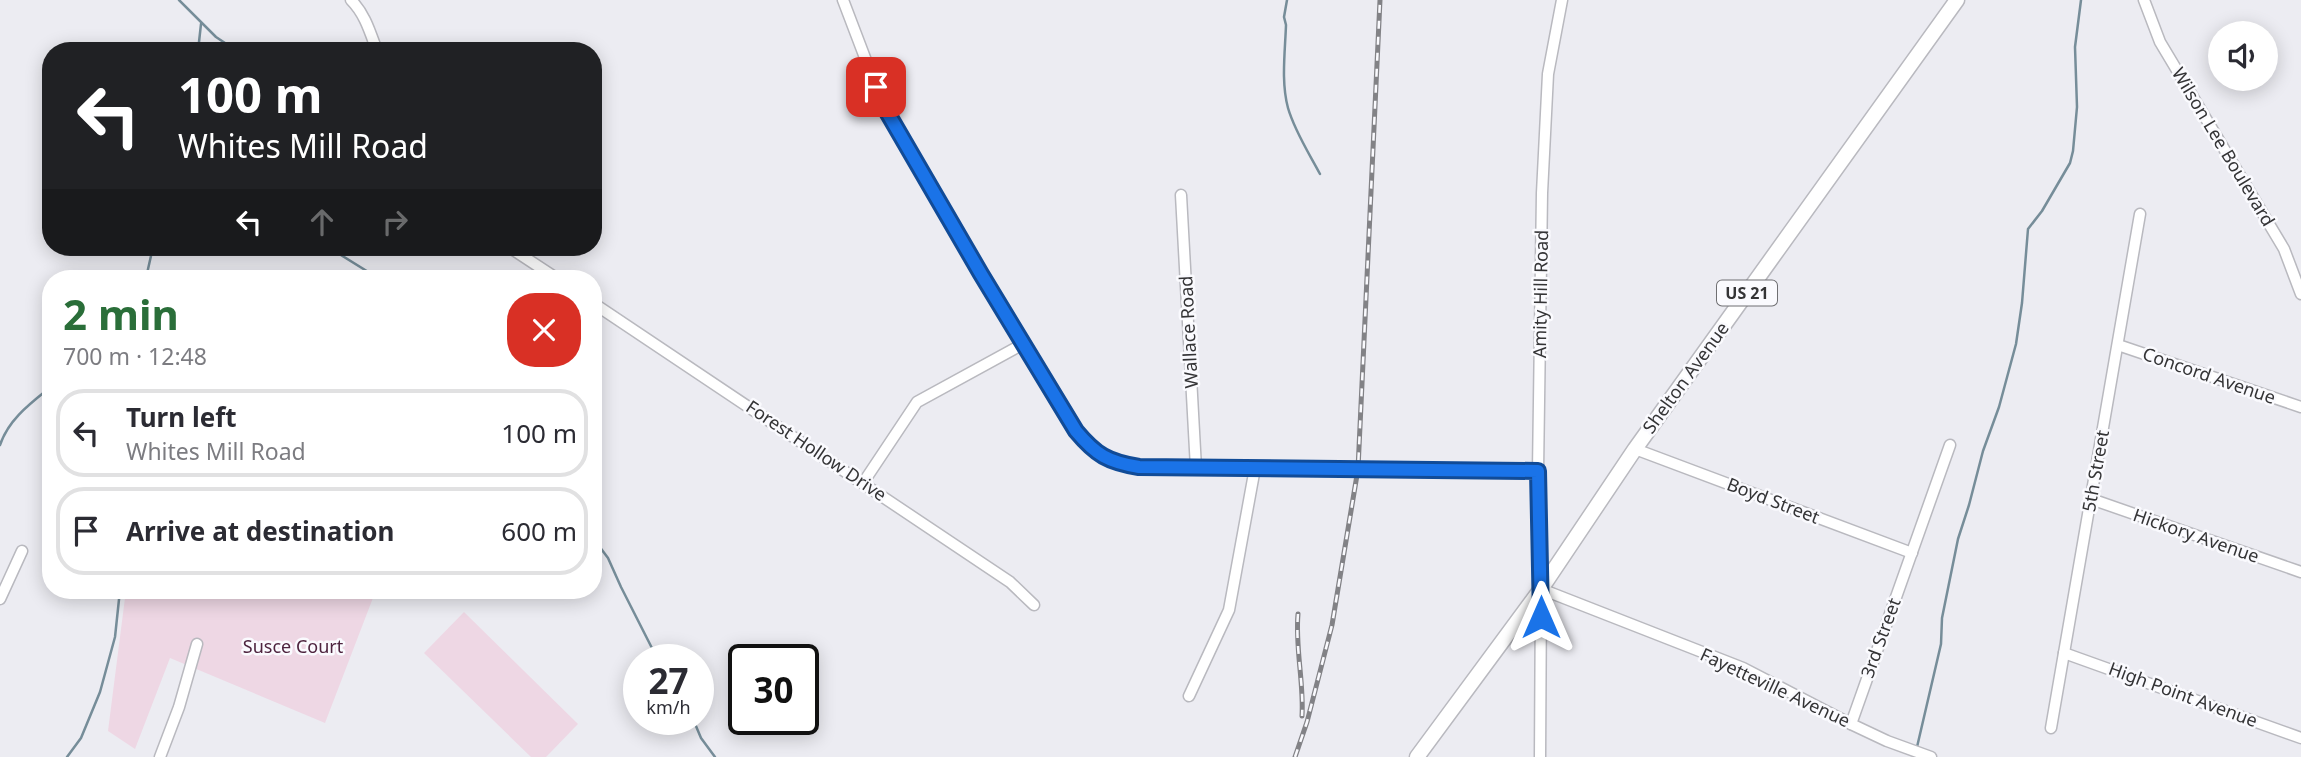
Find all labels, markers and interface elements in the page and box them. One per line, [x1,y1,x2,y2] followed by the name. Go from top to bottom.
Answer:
[2208,21,2278,91] map controls
[2208,21,2278,91] button: sound
[846,57,906,117] pin
[178,61,323,127] text: 100 m
[2167,63,2281,230] street label: Wilson Lee Boulevard
[857,68,895,106] icon: arrive
[63,70,154,161] icon: left
[178,124,428,167] text: Whites Mill Road
[230,203,268,241] icon: left
[303,203,341,241] icon: ahead
[376,203,414,241] icon: right
[1527,230,1553,358] street label: Amity Hill Road
[1173,275,1203,389] street label: Wallace Road
[1717,280,1777,306] road number: US 21
[63,285,179,342] text: 2 min
[507,293,581,367] button: close
[1637,317,1734,438] street label: Shelton Avenue
[63,340,207,372] text: 700 m · 12:48
[2140,341,2279,409] street label: Concord Avenue
[742,394,892,506] street label: Forest Hollow Drive
[126,399,237,435] text: Turn left
[67,414,105,452] icon: left
[501,415,577,451] text: 100 m
[2076,427,2114,514] street label: 5th Street
[126,435,306,467] text: Whites Mill Road
[1724,471,1824,529] street label: Boyd Street
[2130,502,2262,568] street label: Hickory Avenue
[67,512,105,550] icon: arrive
[126,513,395,549] text: Arrive at destination
[501,513,577,549] text: 600 m
[1504,580,1578,654] position arrow
[1855,594,1906,681] street label: 3rd Street
[243,634,344,658] park label: Susce Court
[1697,642,1854,732] street label: Fayetteville Avenue
[728,644,819,735] speed limit sign: 30
[2106,656,2261,732] street label: High Point Avenue
[648,657,689,704] text: 27
[646,695,691,719] text: km/h

